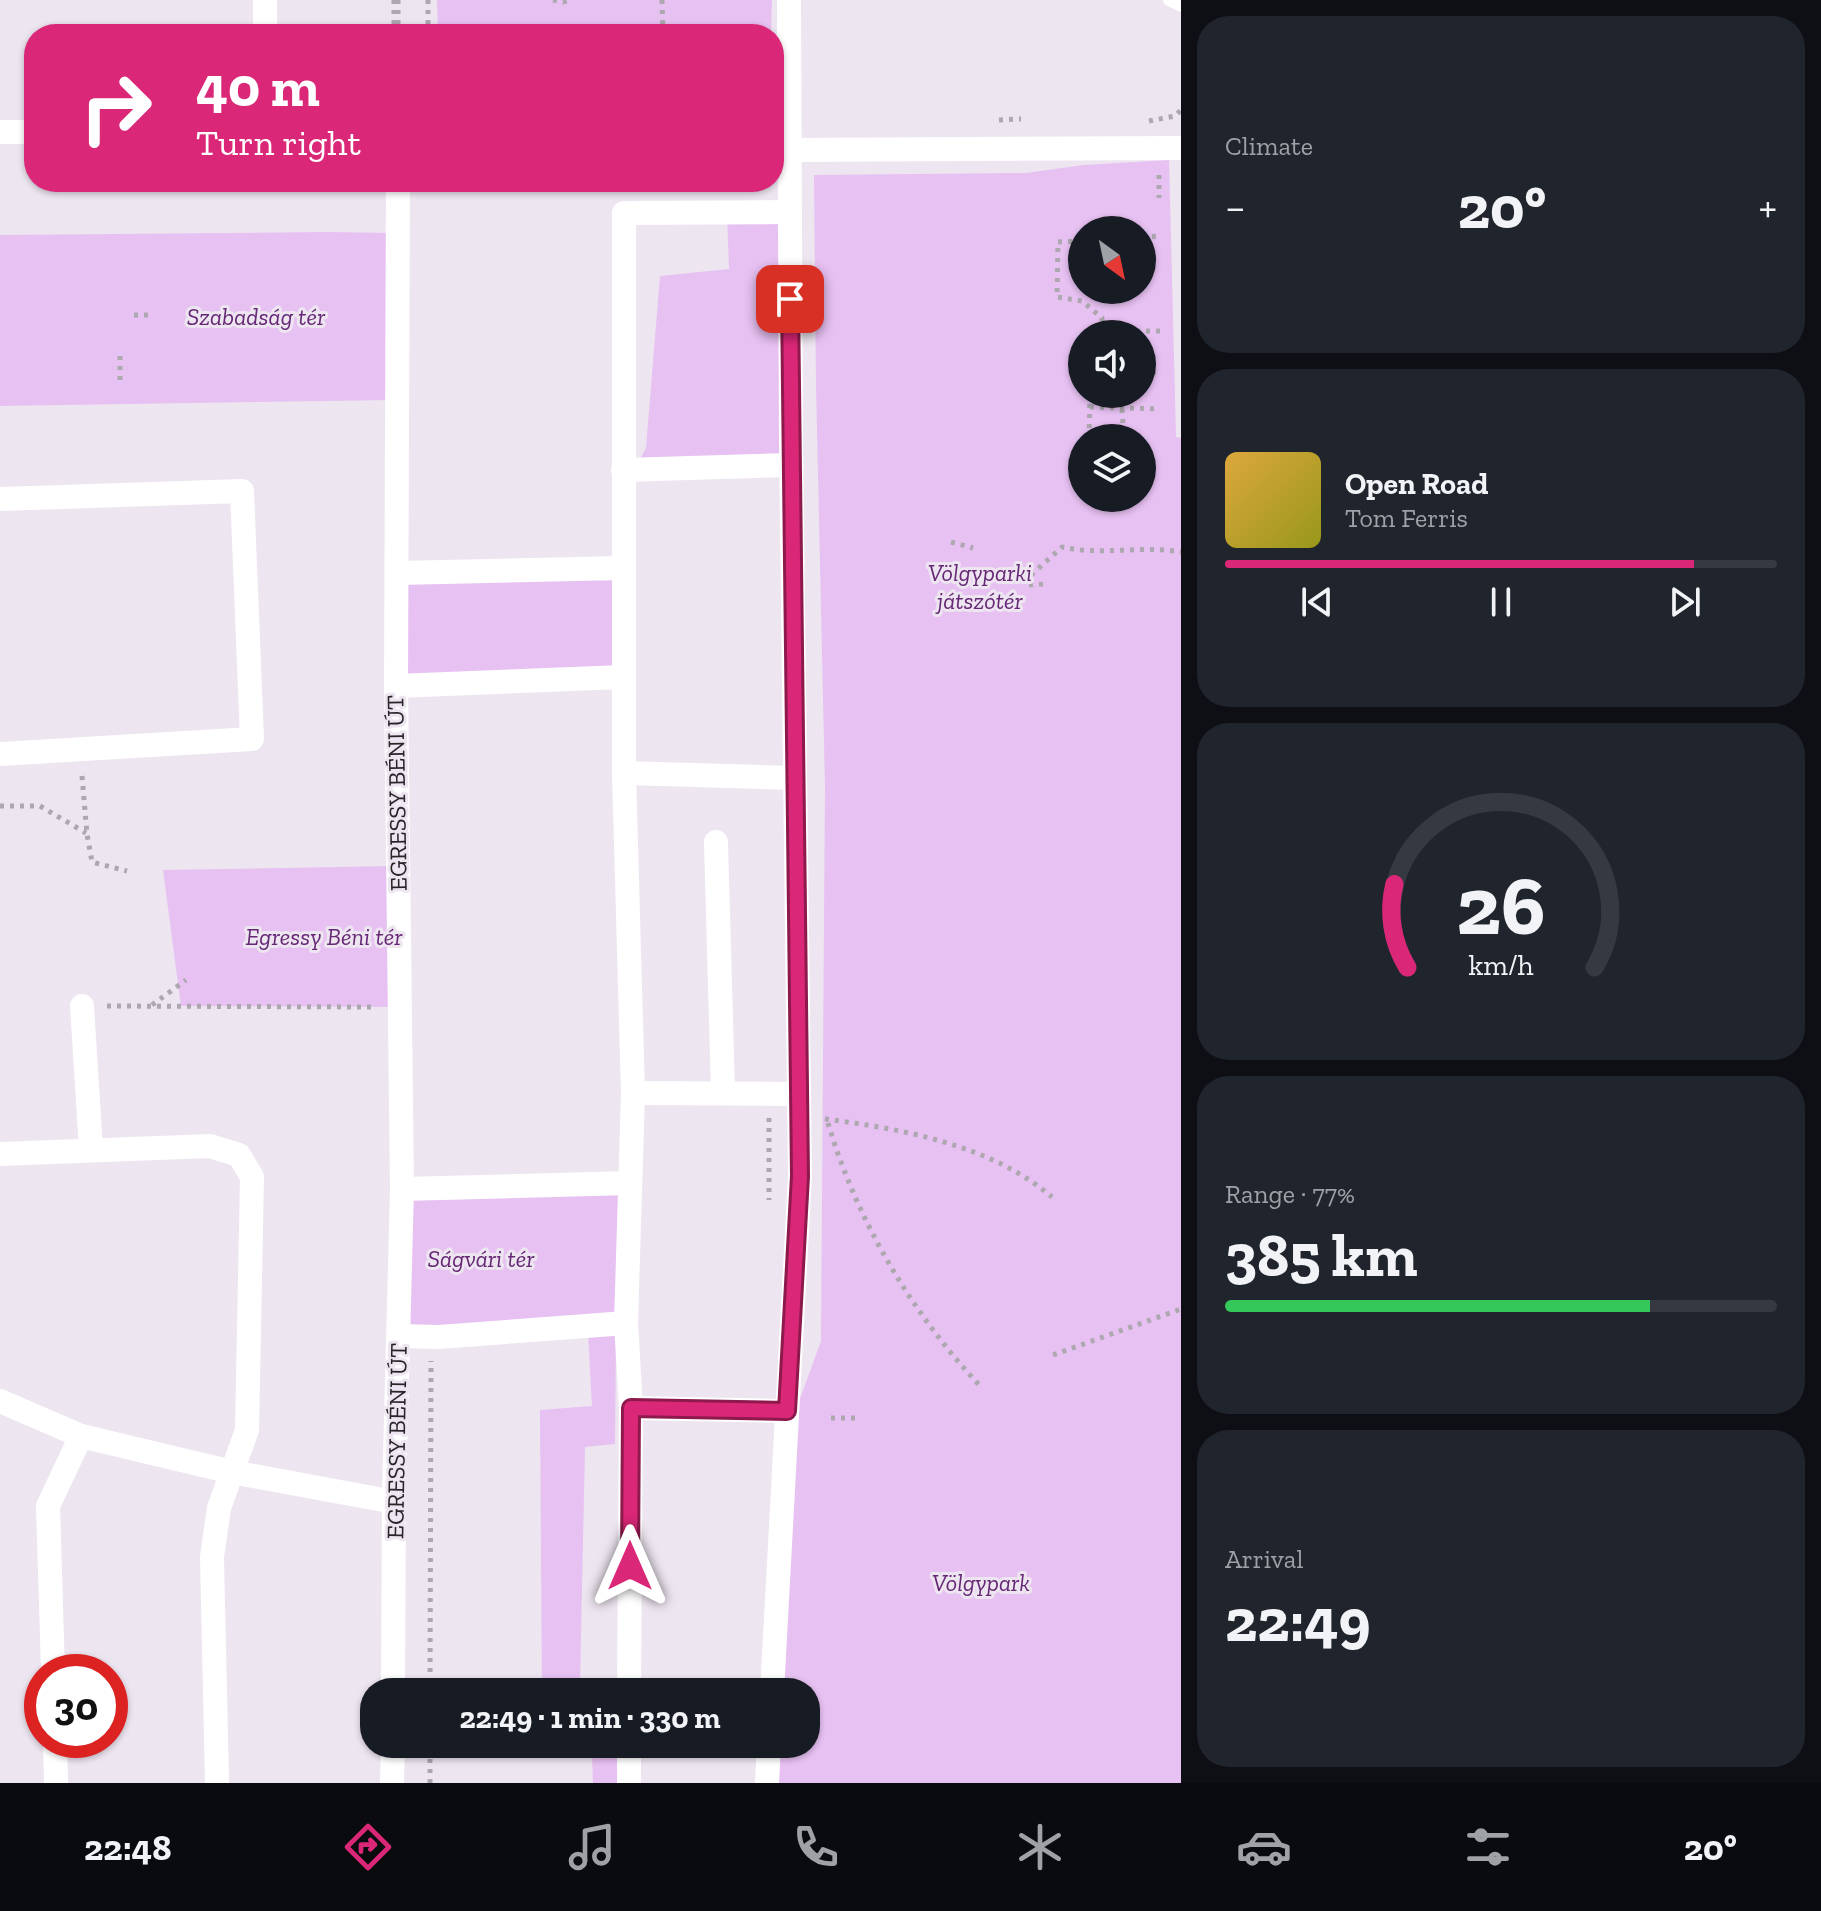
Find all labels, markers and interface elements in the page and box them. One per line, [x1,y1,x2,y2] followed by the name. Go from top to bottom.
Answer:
[196,53,320,120] text: 40 m
[64,56,168,160] icon: right
[196,121,361,164] text: Turn right
[1225,130,1313,162] text: Climate
[1458,171,1546,243] text: 20°
[1225,180,1246,233] text: −
[1758,180,1777,233] text: +
[1068,216,1156,304] north arrow
[1068,216,1156,512] map controls
[756,265,824,333] pin
[768,277,812,321] icon: arrive
[187,302,326,331] park label: Szabadság tér
[1068,320,1156,408] button: sound
[1068,424,1156,512] button: layers
[1345,466,1488,502] text: Open Road
[1345,502,1468,534] text: Tom Ferris
[928,558,1032,615] park label: Völgyparki játszótér
[1295,580,1339,624] icon: previous
[1479,580,1523,624] icon: pause
[1663,580,1707,624] icon: next
[380,695,413,891] street label: EGRESSY BÉNI ÚT
[1456,854,1546,954] text: 26
[246,922,403,951] park label: Egressy Béni tér
[1468,948,1534,982] text: km/h
[1225,1178,1355,1210] text: Range · 77%
[1225,1219,1418,1291] text: 385 km
[428,1244,535,1273] park label: Ságvári tér
[380,1343,413,1539] street label: EGRESSY BÉNI ÚT
[588,1524,672,1608] position arrow
[1225,1543,1303,1575] text: Arrival
[932,1568,1030,1597] park label: Völgypark
[1225,1584,1371,1656] text: 22:49
[24,1654,128,1758] speed limit sign: 30
[460,1700,720,1736] text: 22:49 · 1 min · 330 m
[340,1819,396,1875] icon: directions
[564,1819,620,1875] icon: music
[788,1819,844,1875] icon: phone
[1012,1819,1068,1875] icon: climate
[1236,1819,1292,1875] icon: car
[1460,1819,1516,1875] icon: filters
[84,1826,172,1869] text: 22:48
[1684,1826,1737,1869] text: 20°

